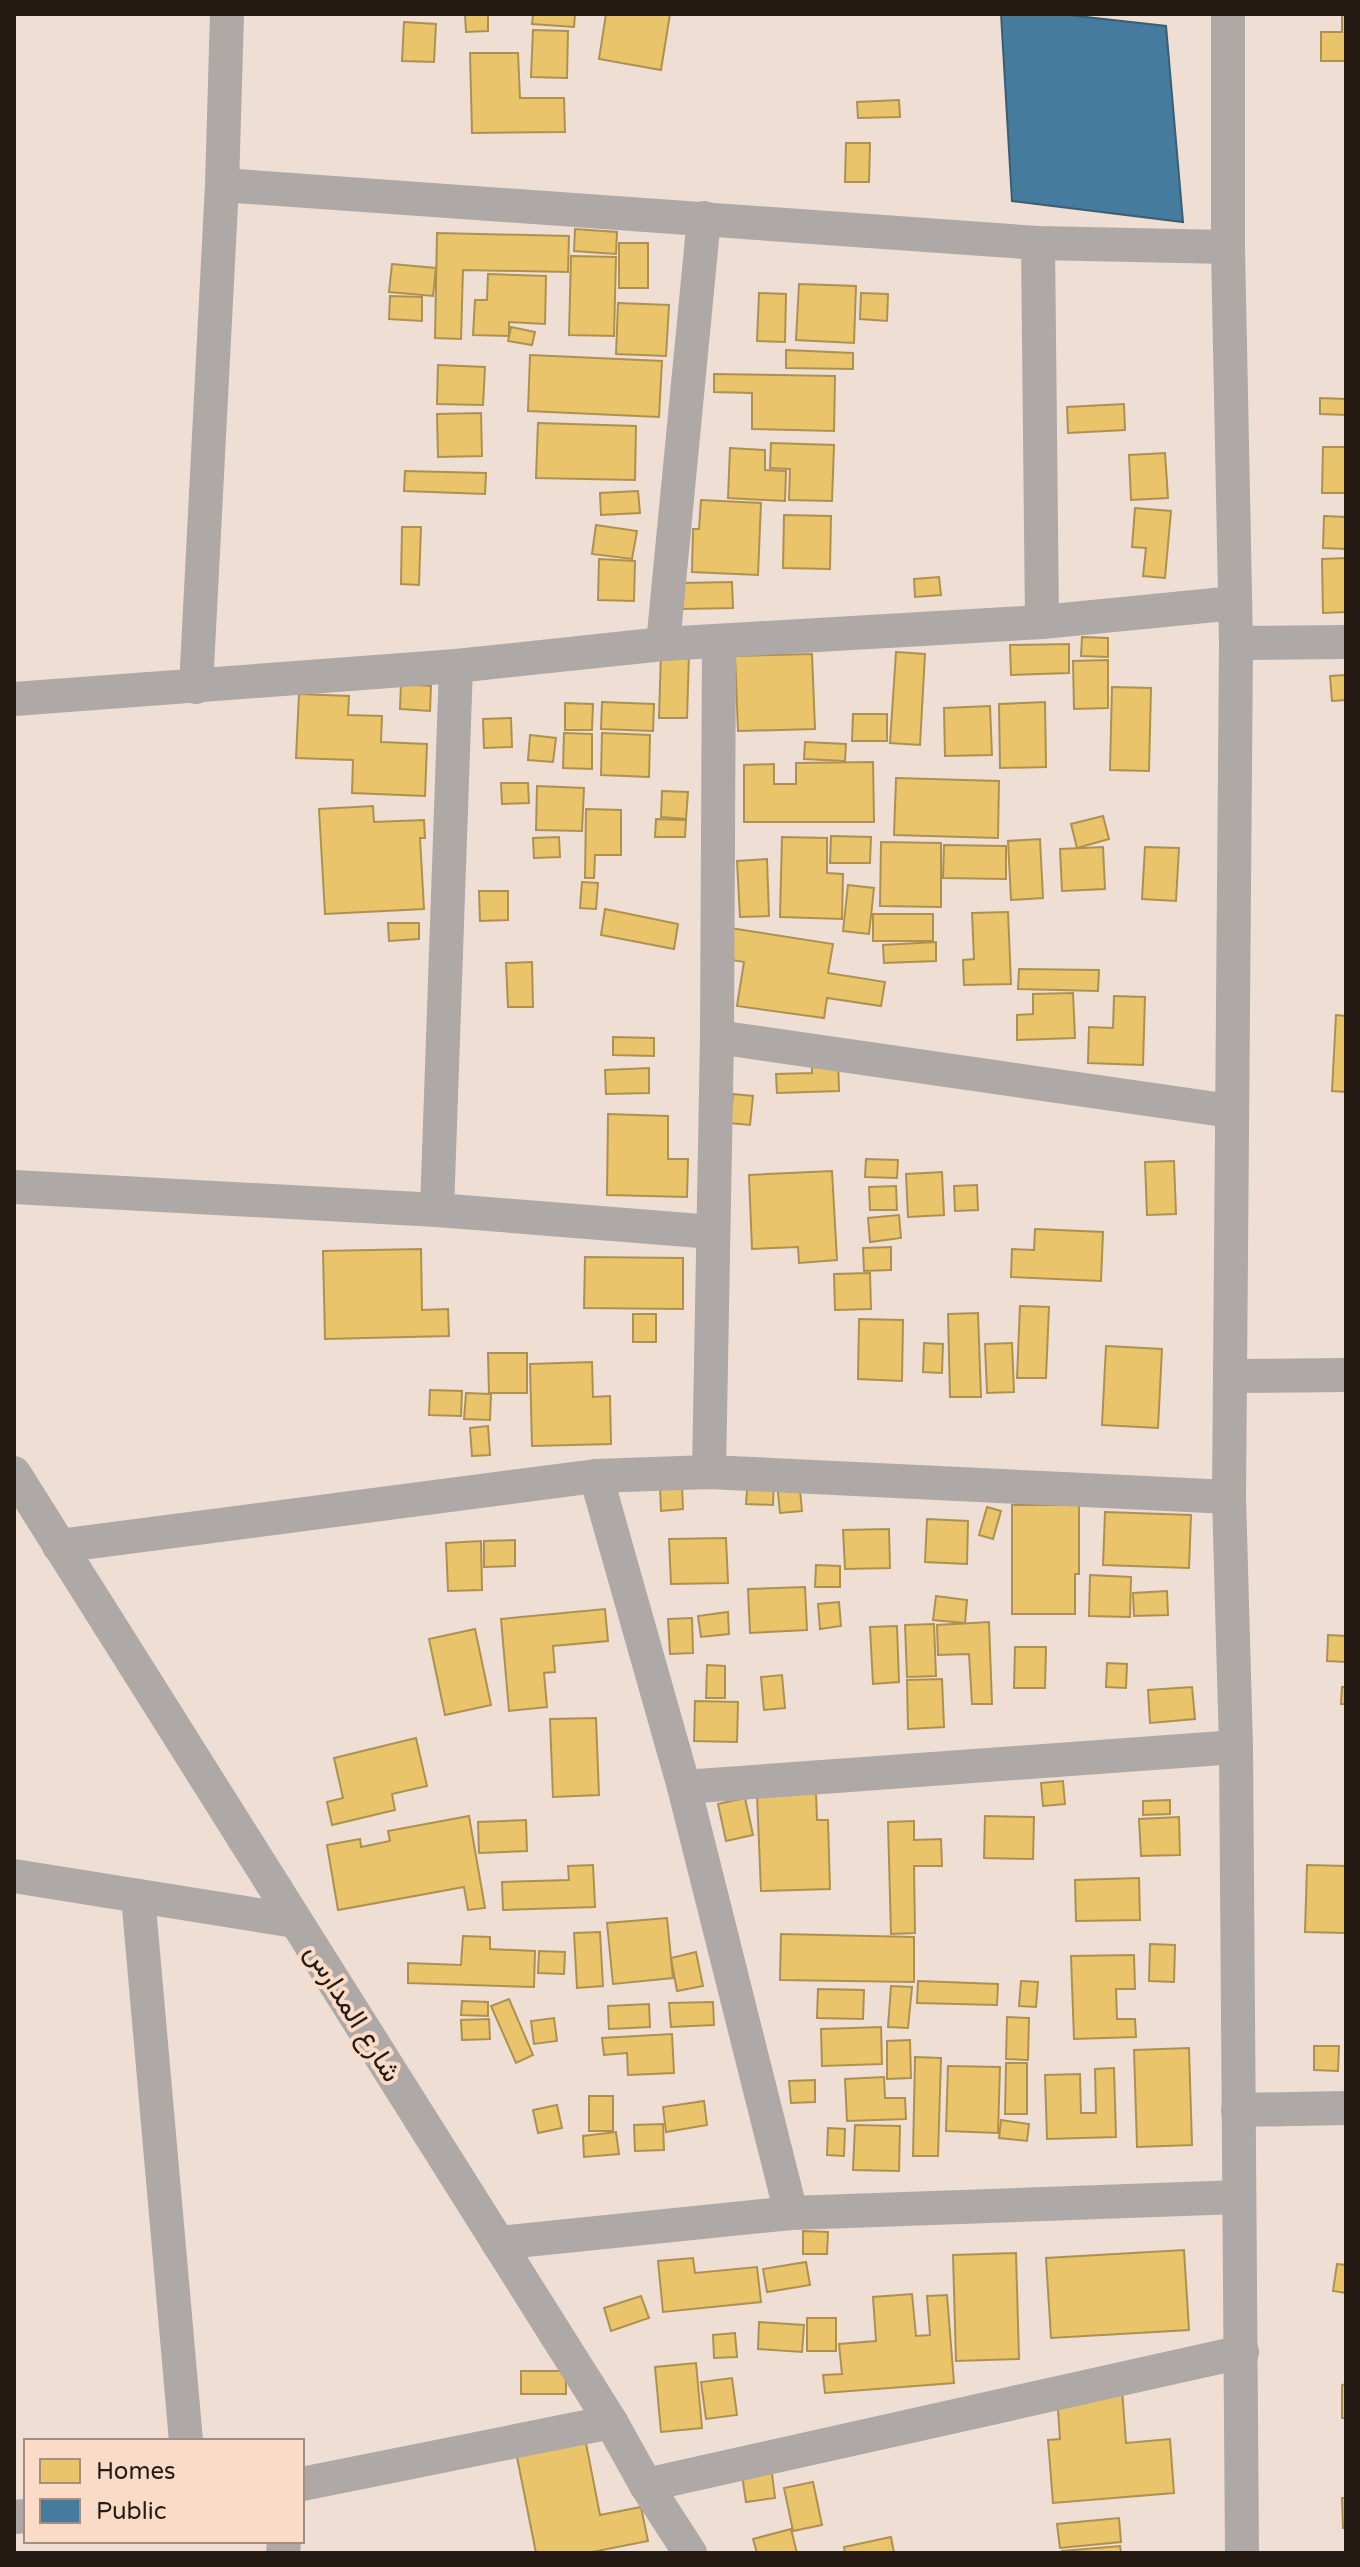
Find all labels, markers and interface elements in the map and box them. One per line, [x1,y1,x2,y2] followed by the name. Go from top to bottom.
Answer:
[296,1938,409,2089] street label: شارع المدارس
[24,2439,304,2543] legend
[96,2457,176,2486] text: Homes
[96,2497,166,2526] text: Public

